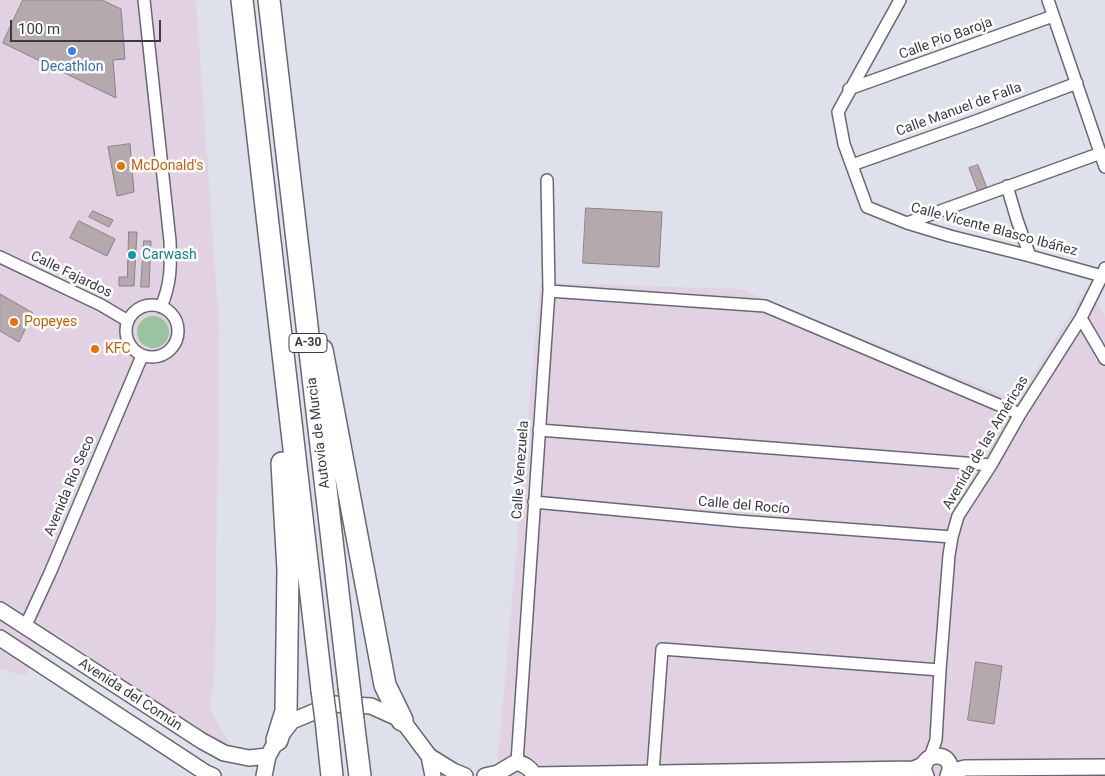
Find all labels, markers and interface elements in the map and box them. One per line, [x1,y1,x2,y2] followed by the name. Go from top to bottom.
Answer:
[12,10,164,42] scale bar
[897,14,995,64] street label: Calle Pío Baroja
[18,20,60,38] text: 100 m
[66,45,78,57] marker: Decathlon
[41,59,103,75] place label: Decathlon
[894,79,1024,141] street label: Calle Manuel de Falla
[131,158,203,174] place label: McDonald's
[115,160,127,172] marker: McDonald's
[909,200,1079,260] street label: Calle Vicente Blasco Ibáñez
[142,247,197,263] place label: Carwash
[28,248,114,302] street label: Calle Fajardos
[126,249,138,261] marker: Carwash
[24,314,77,330] place label: Popeyes
[8,316,20,328] marker: Popeyes
[289,333,327,352] road number: A-30
[105,341,131,357] place label: KFC
[89,343,101,355] marker: KFC
[939,373,1033,513] street label: Avenida de las Américas
[304,376,334,490] street label: Autovía de Murcia
[509,420,533,520] street label: Calle Venezuela
[41,433,99,539] street label: Avenida Río Seco
[697,494,791,518] street label: Calle del Rocío
[75,655,185,735] street label: Avenida del Común

